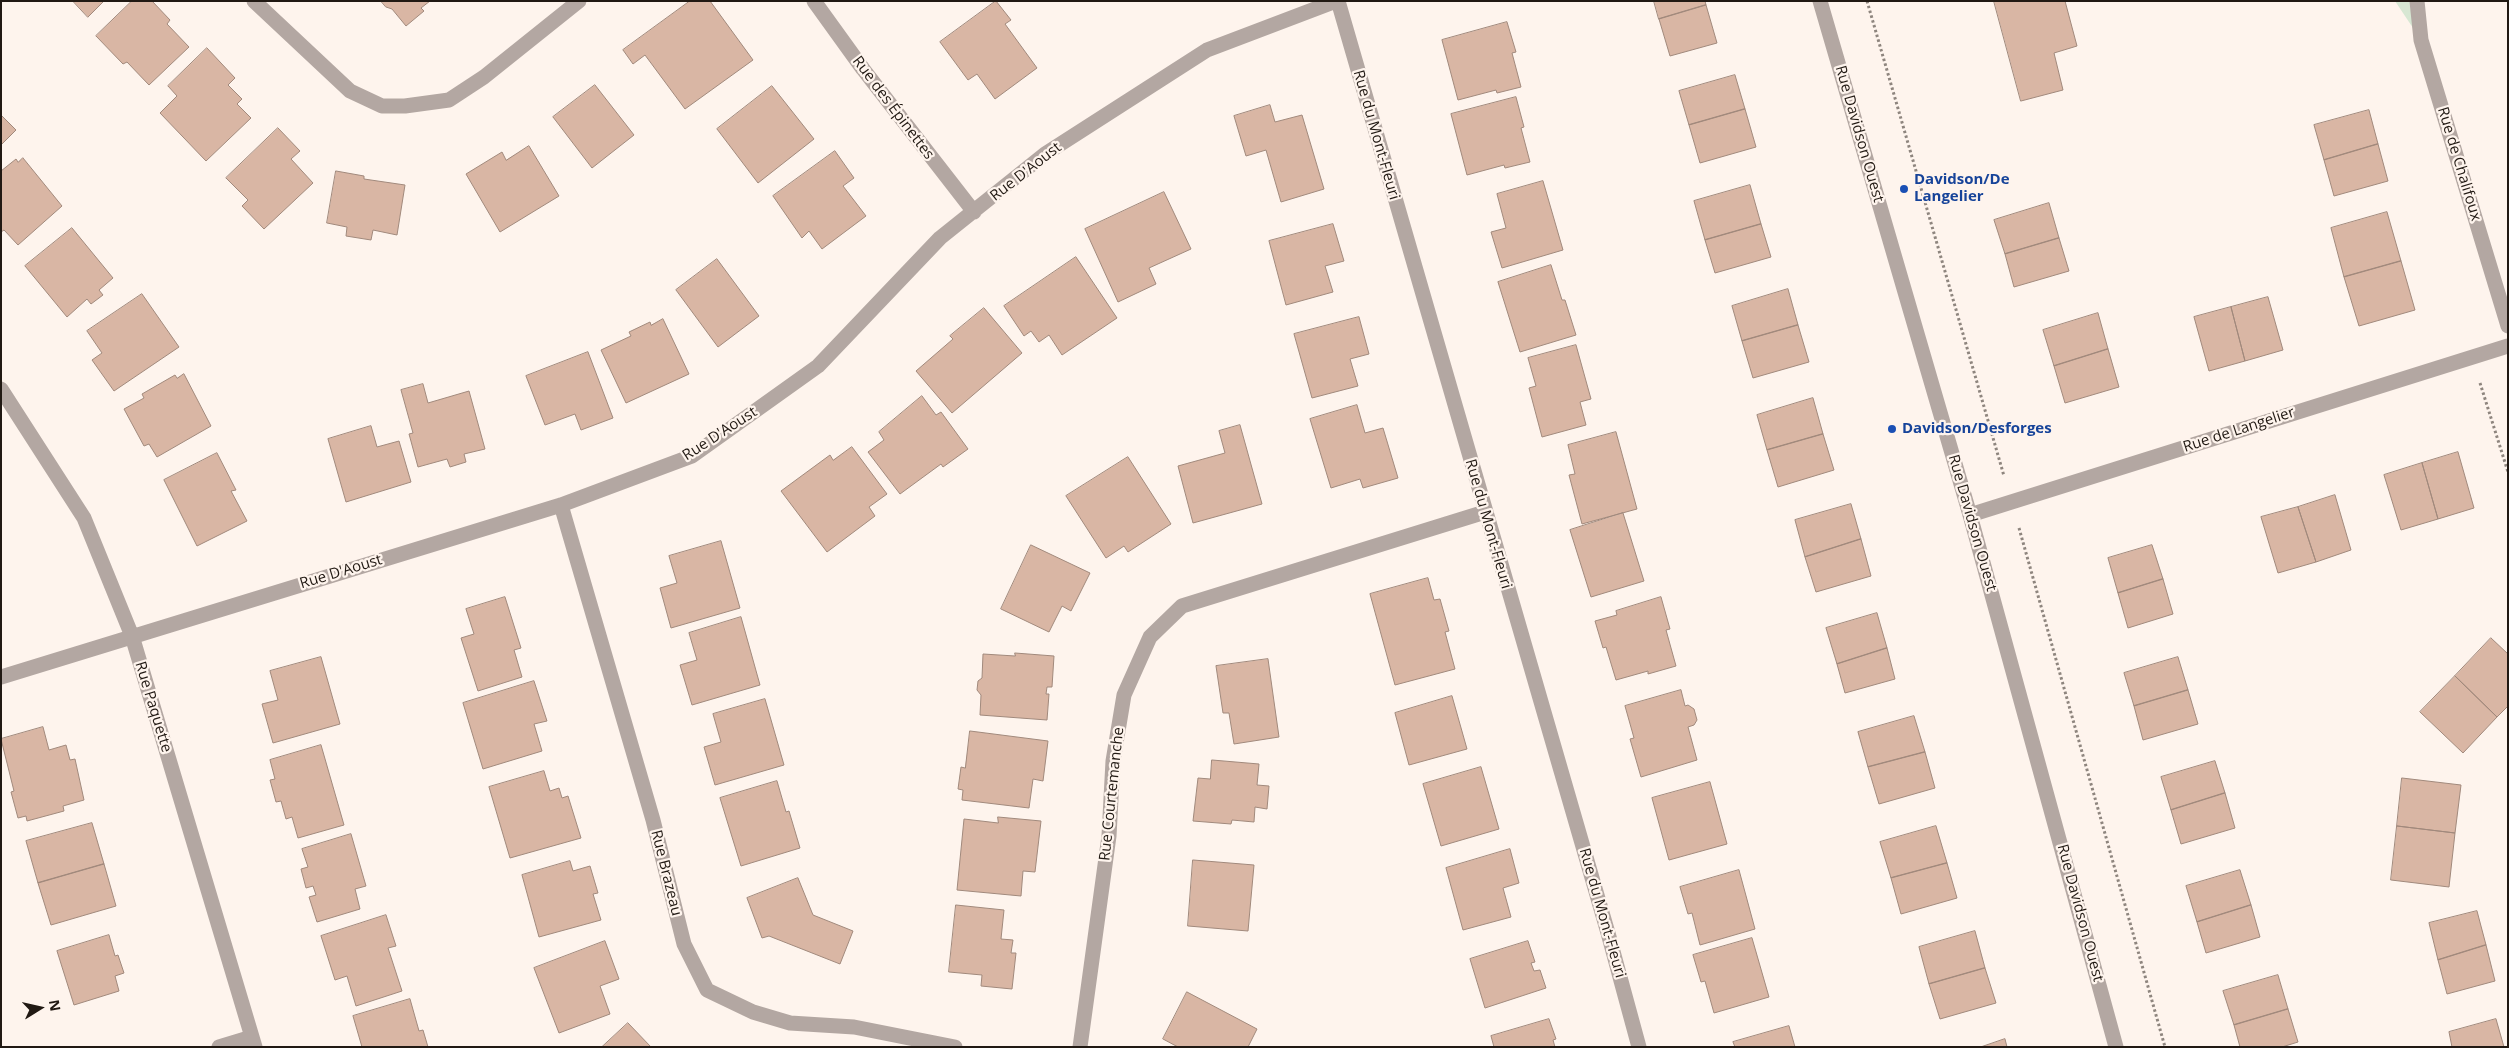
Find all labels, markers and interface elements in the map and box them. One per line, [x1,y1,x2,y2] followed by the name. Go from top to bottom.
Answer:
[848,53,938,163] street label: Rue des Épinettes
[1831,64,1887,204] street label: Rue Davidson Ouest
[1349,68,1403,202] street label: Rue du Mont-Fleuri
[2433,105,2485,223] street label: Rue de Chalifoux
[987,139,1065,205] street label: Rue D'Aoust
[1914,171,2010,206] place label: Davidson/De Langelier
[1898,183,1910,195] marker: Davidson/De Langelier
[679,403,761,465] street label: Rue D'Aoust
[2181,403,2297,457] street label: Rue de Langelier
[1902,420,2052,438] place label: Davidson/Desforges
[1886,423,1898,435] marker: Davidson/Desforges
[1944,453,2000,593] street label: Rue Davidson Ouest
[1461,457,1515,591] street label: Rue du Mont-Fleuri
[298,551,384,593] street label: Rue D'Aoust
[131,659,175,755] street label: Rue Paquette
[1096,726,1128,862] street label: Rue Courtemanche
[647,828,685,918] street label: Rue Brazeau
[2053,842,2107,984] street label: Rue Davidson Ouest
[1575,846,1629,980] street label: Rue du Mont-Fleuri
[15,983,65,1033] north arrow
[45,998,66,1013] text: N

